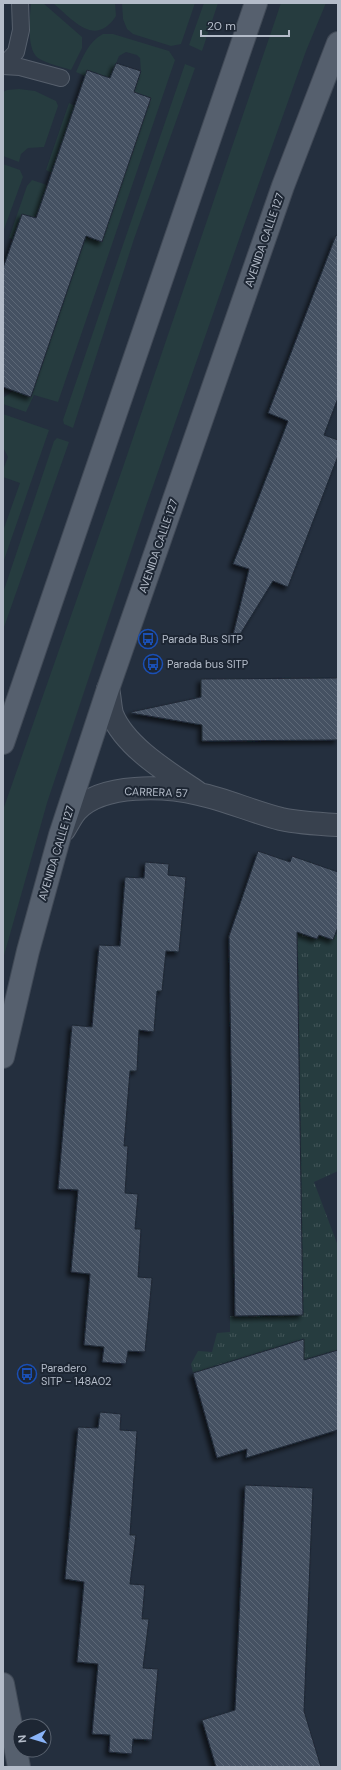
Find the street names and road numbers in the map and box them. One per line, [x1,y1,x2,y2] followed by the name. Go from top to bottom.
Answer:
[241,191,287,289] street label: AVENIDA CALLE 127
[135,497,181,595] street label: AVENIDA CALLE 127
[124,784,188,800] street label: CARRERA 57
[35,804,77,902] street label: AVENIDA CALLE 127

